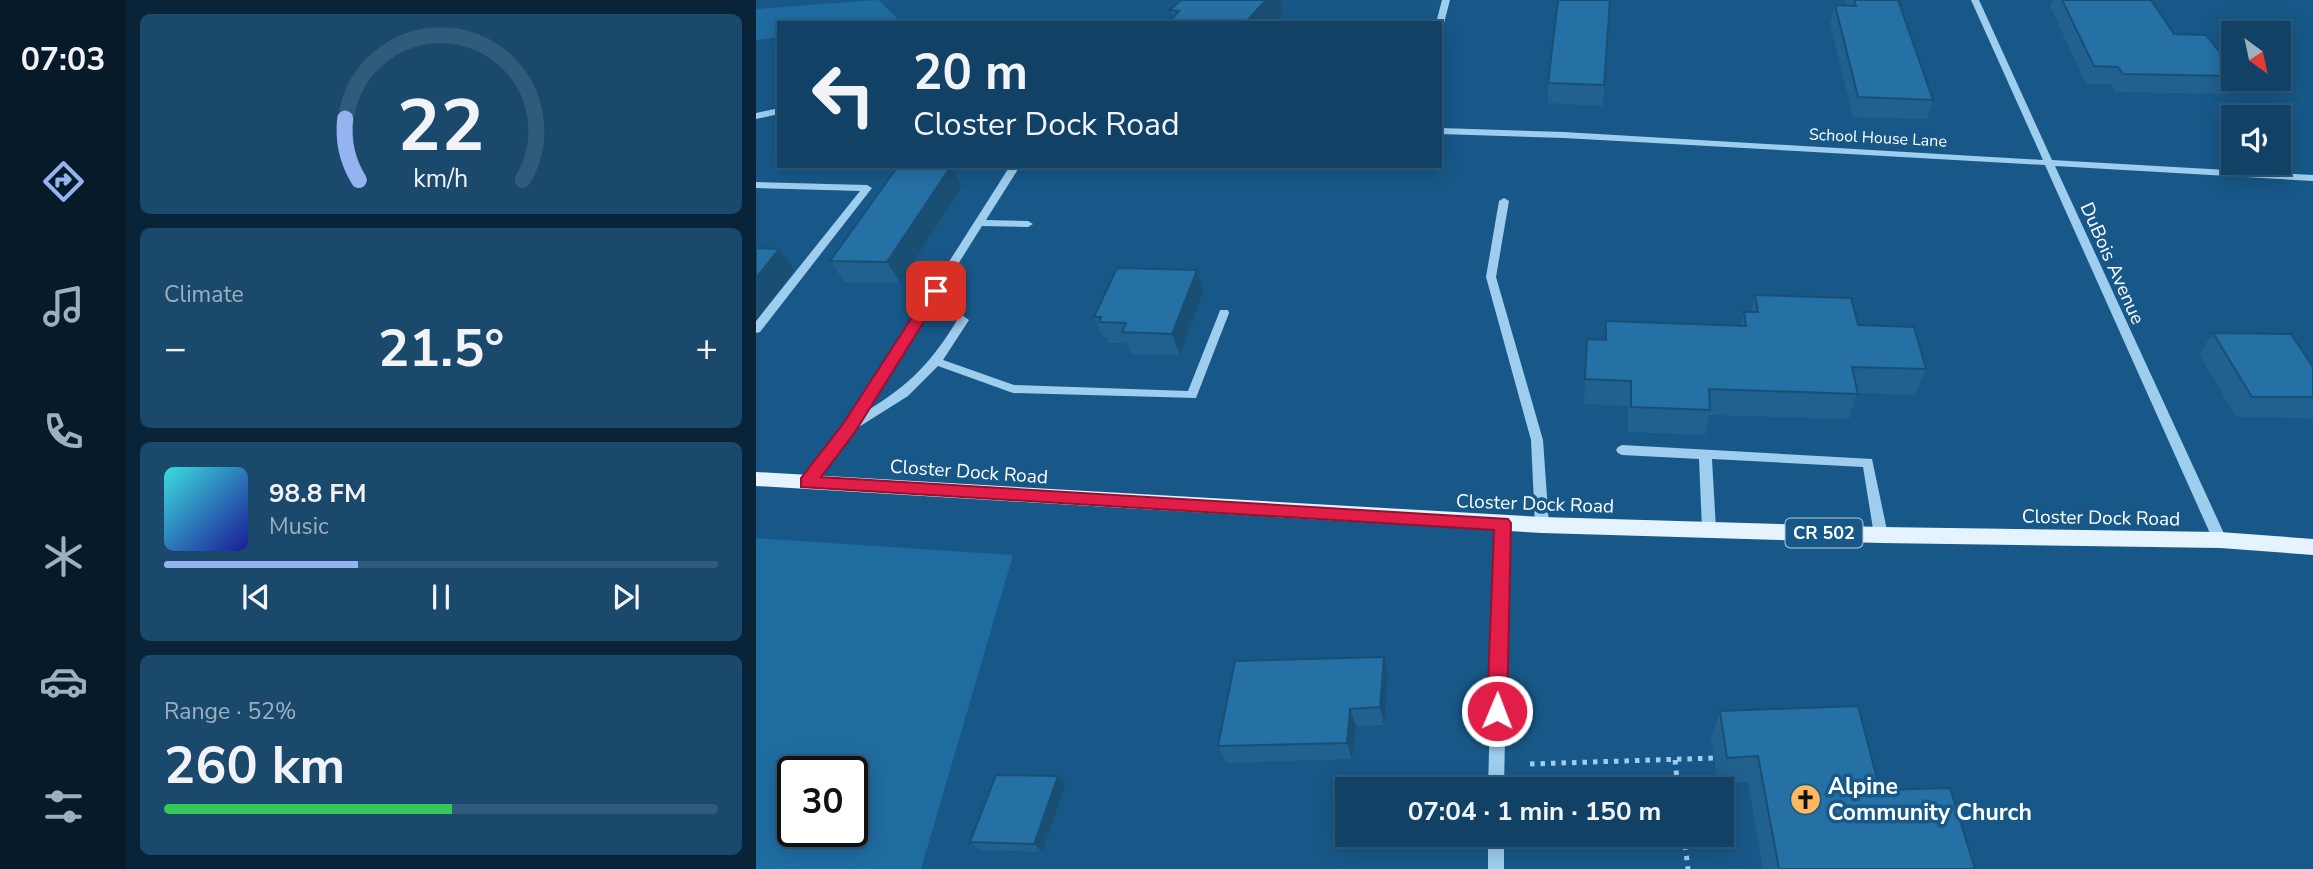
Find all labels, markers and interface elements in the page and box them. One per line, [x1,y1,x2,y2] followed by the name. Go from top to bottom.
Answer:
[2221,21,2291,91] north arrow
[2221,21,2291,175] map controls
[21,38,105,81] text: 07:03
[913,39,1028,106] text: 20 m
[798,49,889,140] icon: left
[397,76,485,176] text: 22
[913,103,1180,146] text: Closter Dock Road
[2221,105,2291,175] button: sound
[1808,123,1947,153] street label: School House Lane
[39,157,88,206] icon: directions
[413,162,469,196] text: km/h
[2074,198,2151,329] street label: DuBois Avenue
[906,261,966,321] pin
[917,272,955,310] icon: arrive
[164,279,244,310] text: Climate
[39,282,88,331] icon: music
[378,313,504,384] text: 21.5°
[164,323,187,374] text: −
[695,323,718,374] text: +
[39,407,88,456] icon: phone
[889,454,1049,490] street label: Closter Dock Road
[269,476,366,511] text: 98.8 FM
[1455,488,1615,520] street label: Closter Dock Road
[2022,504,2180,532] street label: Closter Dock Road
[269,511,329,542] text: Music
[1786,518,1862,548] road number: CR 502
[39,532,88,581] icon: climate
[237,578,275,616] icon: previous
[422,578,460,616] icon: pause
[607,578,645,616] icon: next
[39,657,88,706] icon: car
[1460,674,1534,748] position arrow
[164,696,296,727] text: Range · 52%
[164,730,345,801] text: 260 km
[777,756,868,847] speed limit sign: 30
[1828,771,2032,828] place label: Alpine Community Church
[39,782,88,831] icon: filters
[1788,782,1822,816] church icon: Alpine Community Church
[1408,794,1661,829] text: 07:04 · 1 min · 150 m

